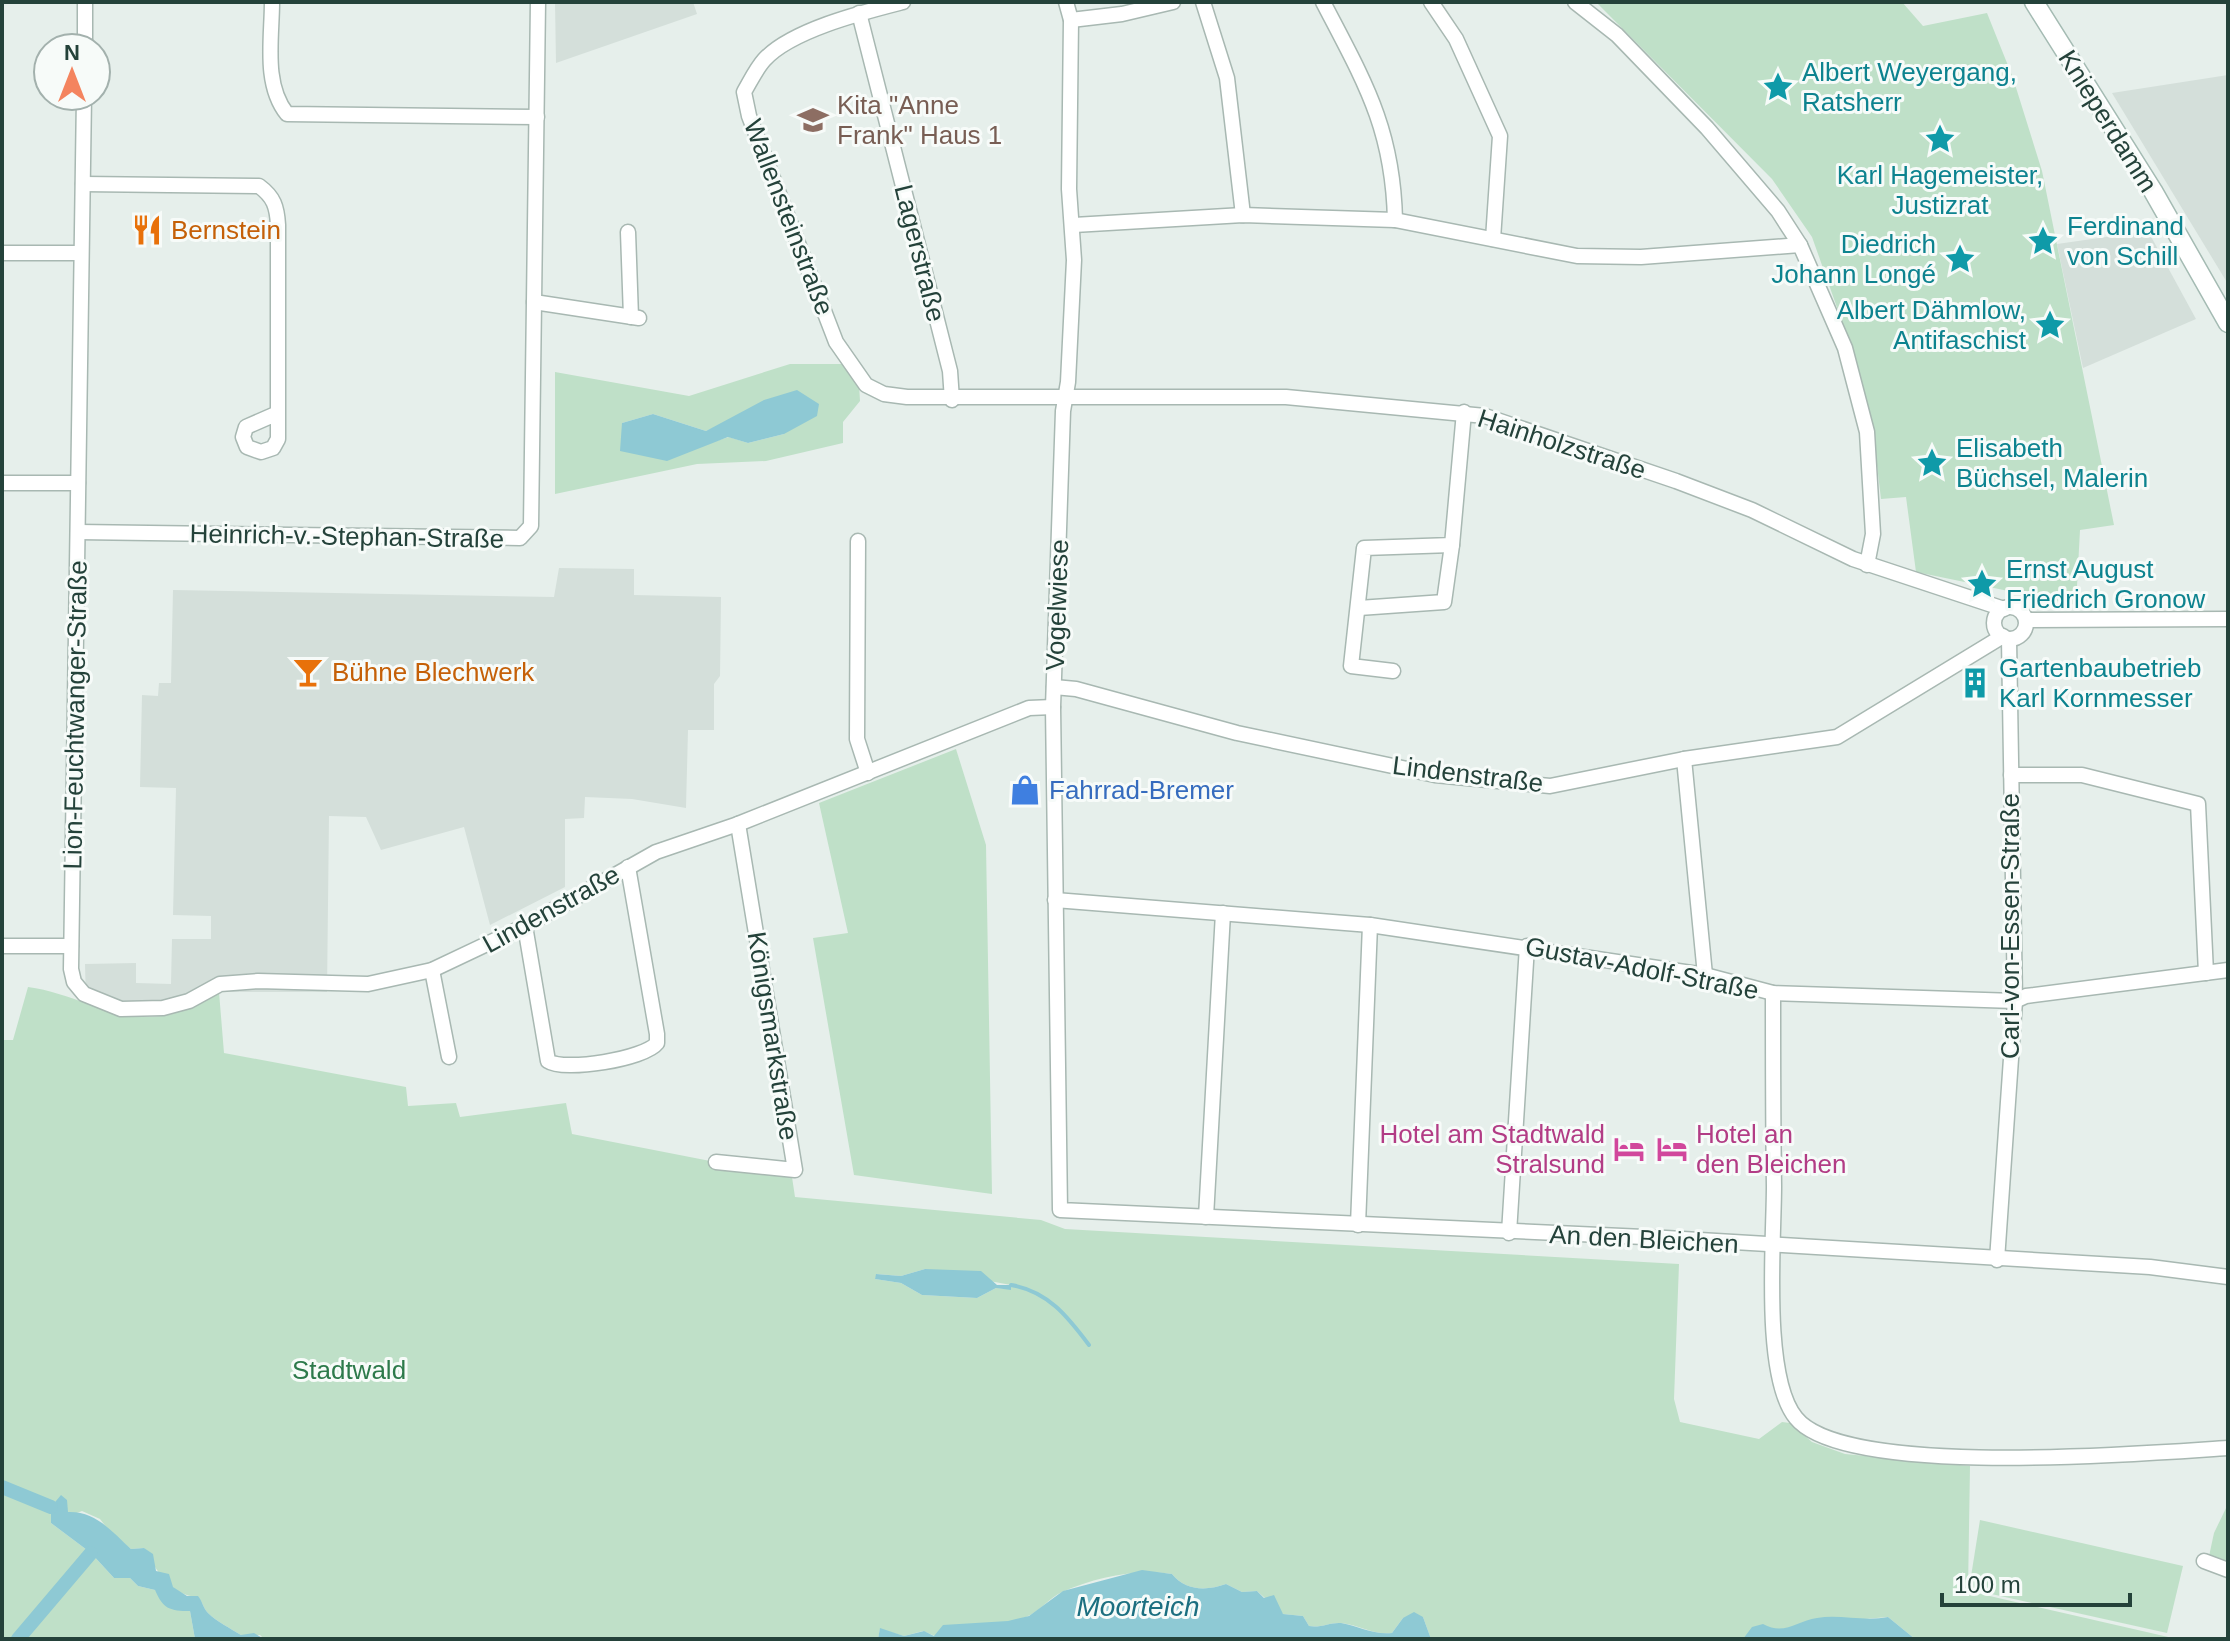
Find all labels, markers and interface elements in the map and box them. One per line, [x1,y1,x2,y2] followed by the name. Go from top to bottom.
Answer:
[32,32,112,112] north arrow
[64,40,80,65] text: N
[2052,44,2164,198] street label: Knieperdamm
[1802,57,2017,117] place label: Albert Weyergang, Ratsherr
[1761,70,1795,104] place icon: Albert Weyergang, Ratsherr
[837,90,1002,150] place label: Kita "Anne Frank" Haus 1
[796,103,830,137] school or university icon: Kita "Anne Frank" Haus 1
[738,115,840,319] street label: Wallensteinstraße
[1923,122,1957,156] place icon: Karl Hagemeister, Justizrat
[1837,160,2043,220] place label: Karl Hagemeister, Justizrat
[888,181,952,325] street label: Lagerstraße
[2067,211,2184,271] place label: Ferdinand von Schill
[130,213,164,247] restaurant icon: Bernstein
[171,215,281,245] place label: Bernstein
[2026,224,2060,258] place icon: Ferdinand von Schill
[1771,229,1936,289] place label: Diedrich Johann Longé
[1943,242,1977,276] place icon: Diedrich Johann Longé
[1837,295,2027,355] place label: Albert Dähmlow, Antifaschist
[2033,308,2067,342] place icon: Albert Dähmlow, Antifaschist
[1474,403,1650,485] street label: Hainholzstraße
[1956,433,2148,493] place label: Elisabeth Büchsel, Malerin
[1915,446,1949,480] place icon: Elisabeth Büchsel, Malerin
[189,518,505,554] street label: Heinrich-v.-Stephan-Straße
[1040,539,1074,671] street label: Vogelwiese
[2006,554,2206,614] place label: Ernst August Friedrich Gronow
[57,560,93,870] street label: Lion-Feuchtwanger-Straße
[1965,567,1999,601] place icon: Ernst August Friedrich Gronow
[1999,653,2201,713] place label: Gartenbaubetrieb Karl Kornmesser
[291,655,325,689] bar icon: Bühne Blechwerk
[332,657,535,687] place label: Bühne Blechwerk
[1958,666,1992,700] building icon: Gartenbaubetrieb Karl Kornmesser
[1391,750,1545,798] street label: Lindenstraße
[1008,773,1042,807] shop icon: Fahrrad-Bremer
[1049,775,1234,805] place label: Fahrrad-Bremer
[1995,793,2025,1059] street label: Carl-von-Essen-Straße
[477,859,625,959] street label: Lindenstraße
[742,929,804,1143] street label: Königsmarkstraße
[1523,931,1761,1005] street label: Gustav-Adolf-Straße
[1380,1119,1605,1179] place label: Hotel am Stadtwald Stralsund
[1696,1119,1846,1179] place label: Hotel an den Bleichen
[1612,1132,1646,1166] hotel icon: Hotel am Stadtwald Stralsund
[1655,1132,1689,1166] hotel icon: Hotel an den Bleichen
[1549,1219,1739,1259] street label: An den Bleichen
[292,1355,406,1385] park label: Stadtwald
[1942,1557,2130,1607] scale bar
[1954,1571,2021,1598] text: 100 m
[1077,1591,1199,1622] water label: Moorteich

